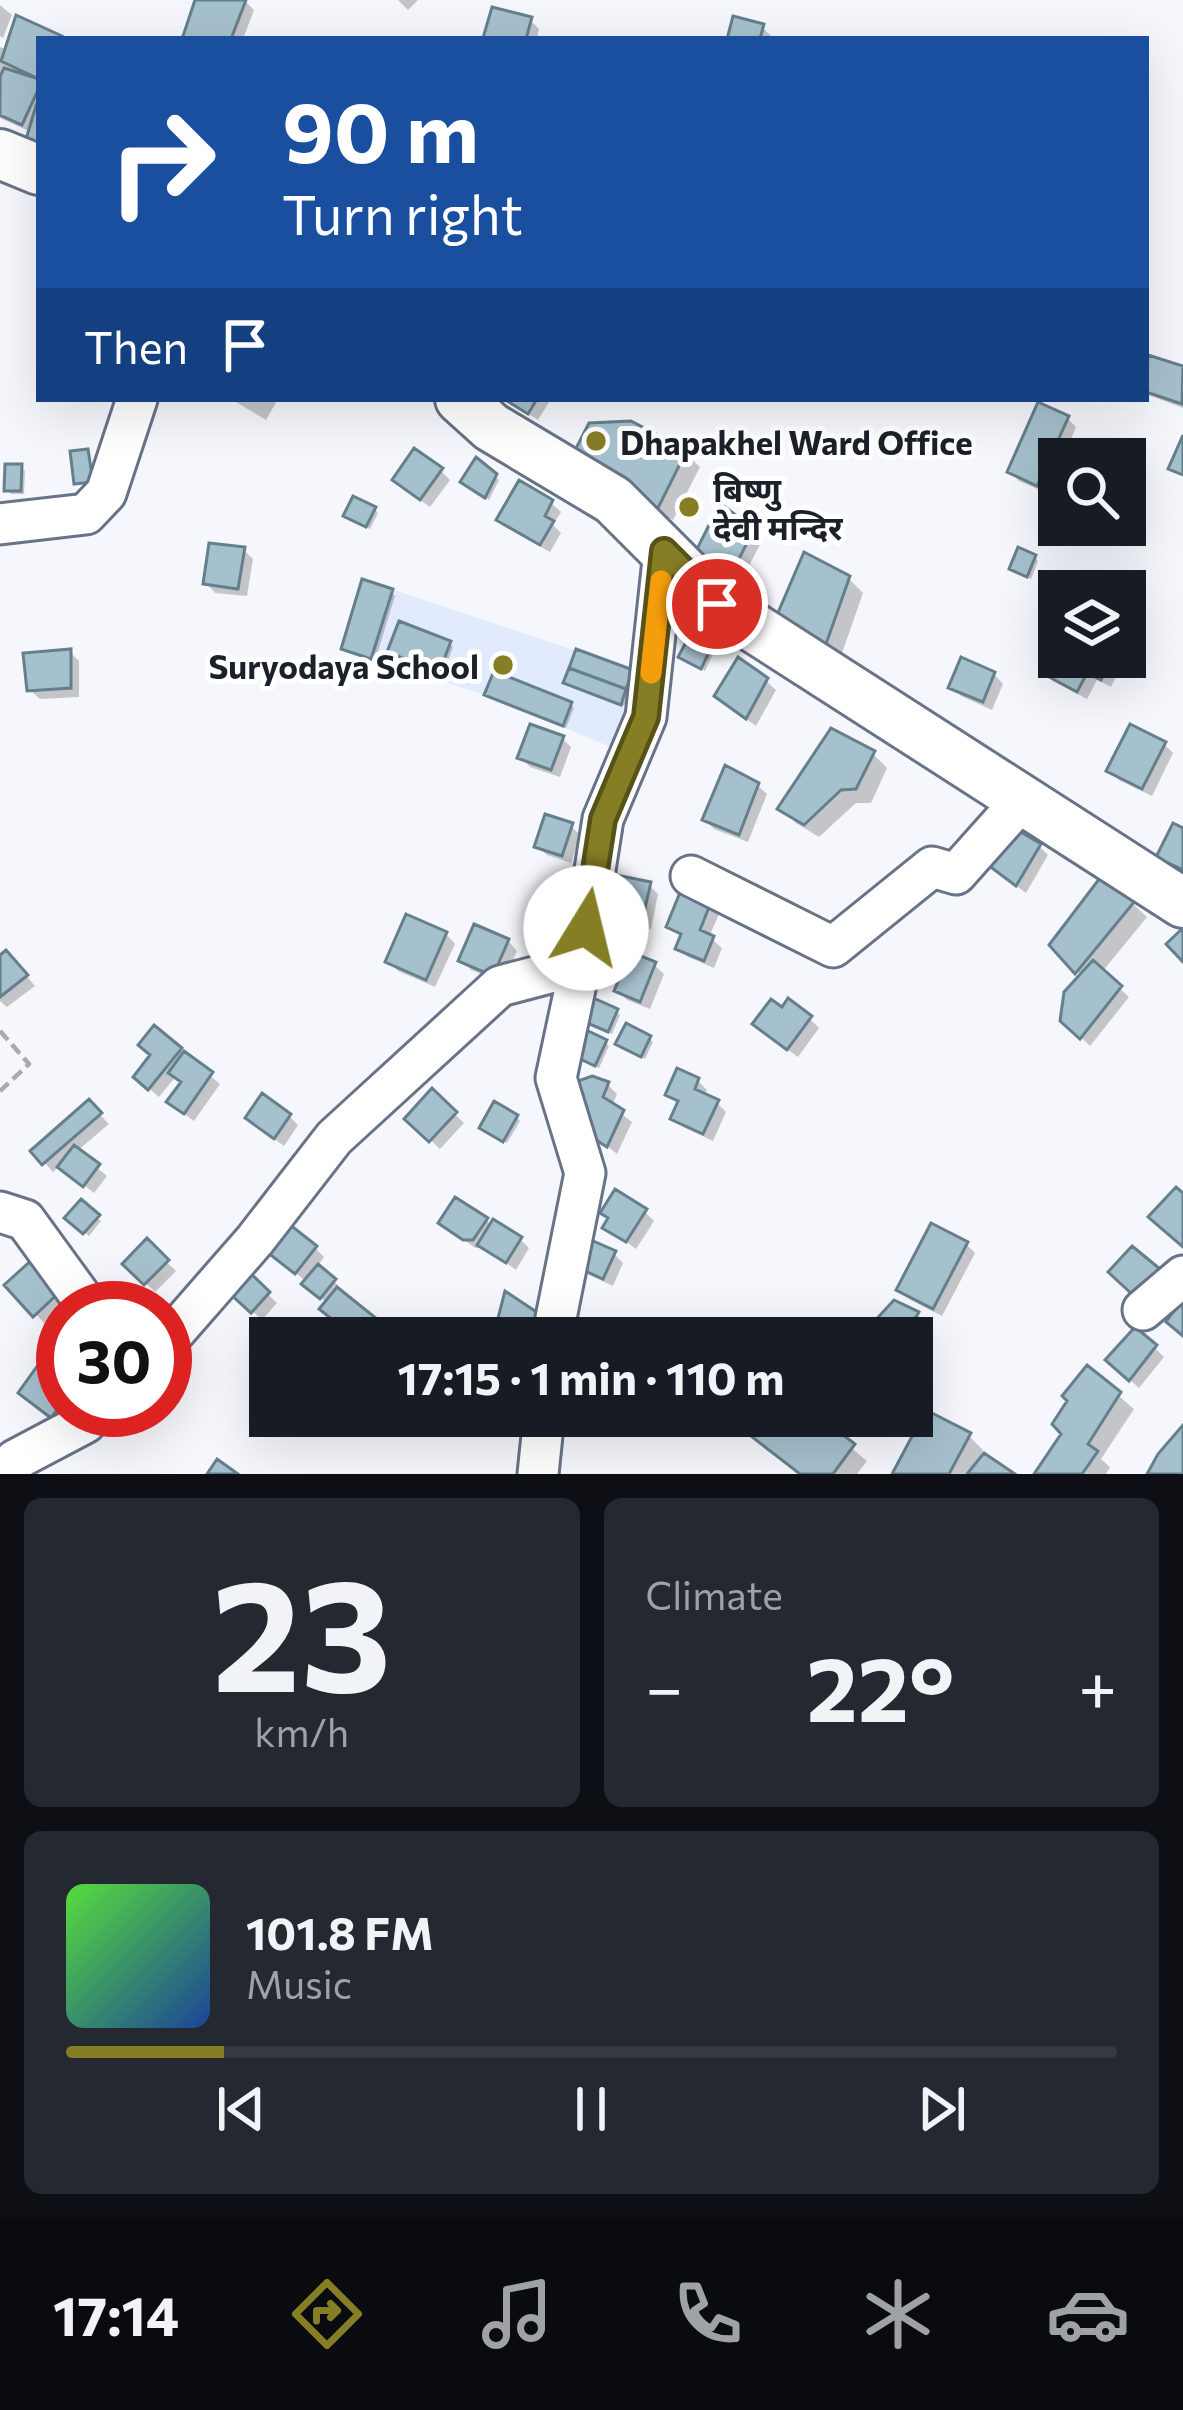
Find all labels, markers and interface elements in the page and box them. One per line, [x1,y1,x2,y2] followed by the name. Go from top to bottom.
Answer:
[282,78,479,180] text: 90 m
[84,84,240,240] icon: right
[282,180,523,246] text: Turn right
[212,312,278,378] icon: arrive
[84,318,188,373] text: Then
[620,421,973,462] place label: Dhapakhel Ward Office
[583,428,609,454] marker: Dhapakhel Ward Office
[1038,438,1146,678] map controls
[1038,438,1146,546] button: search
[713,468,844,547] place label: बिष्णु देवी मन्दिर
[676,494,702,520] marker: बिष्णु देवी मन्दिर
[666,553,768,655] pin
[1038,570,1146,678] button: layers
[684,571,750,637] icon: arrive
[209,645,479,686] place label: Suryodaya School
[490,652,516,678] marker: Suryodaya School
[523,865,649,991] position arrow
[36,1281,192,1437] speed limit sign: 30
[397,1349,785,1404] text: 17:15 · 1 min · 110 m
[212,1533,392,1724] text: 23
[646,1570,783,1618] text: Climate
[806,1630,955,1741] text: 22°
[646,1645,683,1726] text: −
[1078,1645,1117,1726] text: +
[254,1707,349,1755] text: km/h
[246,1904,434,1959] text: 101.8 FM
[246,1959,352,2007] text: Music
[208,2076,274,2142] icon: previous
[558,2076,624,2142] icon: pause
[909,2076,975,2142] icon: next
[285,2272,369,2356] icon: directions
[475,2272,559,2356] icon: music
[666,2272,750,2356] icon: phone
[856,2272,940,2356] icon: climate
[1046,2272,1130,2356] icon: car
[53,2281,179,2347] text: 17:14

